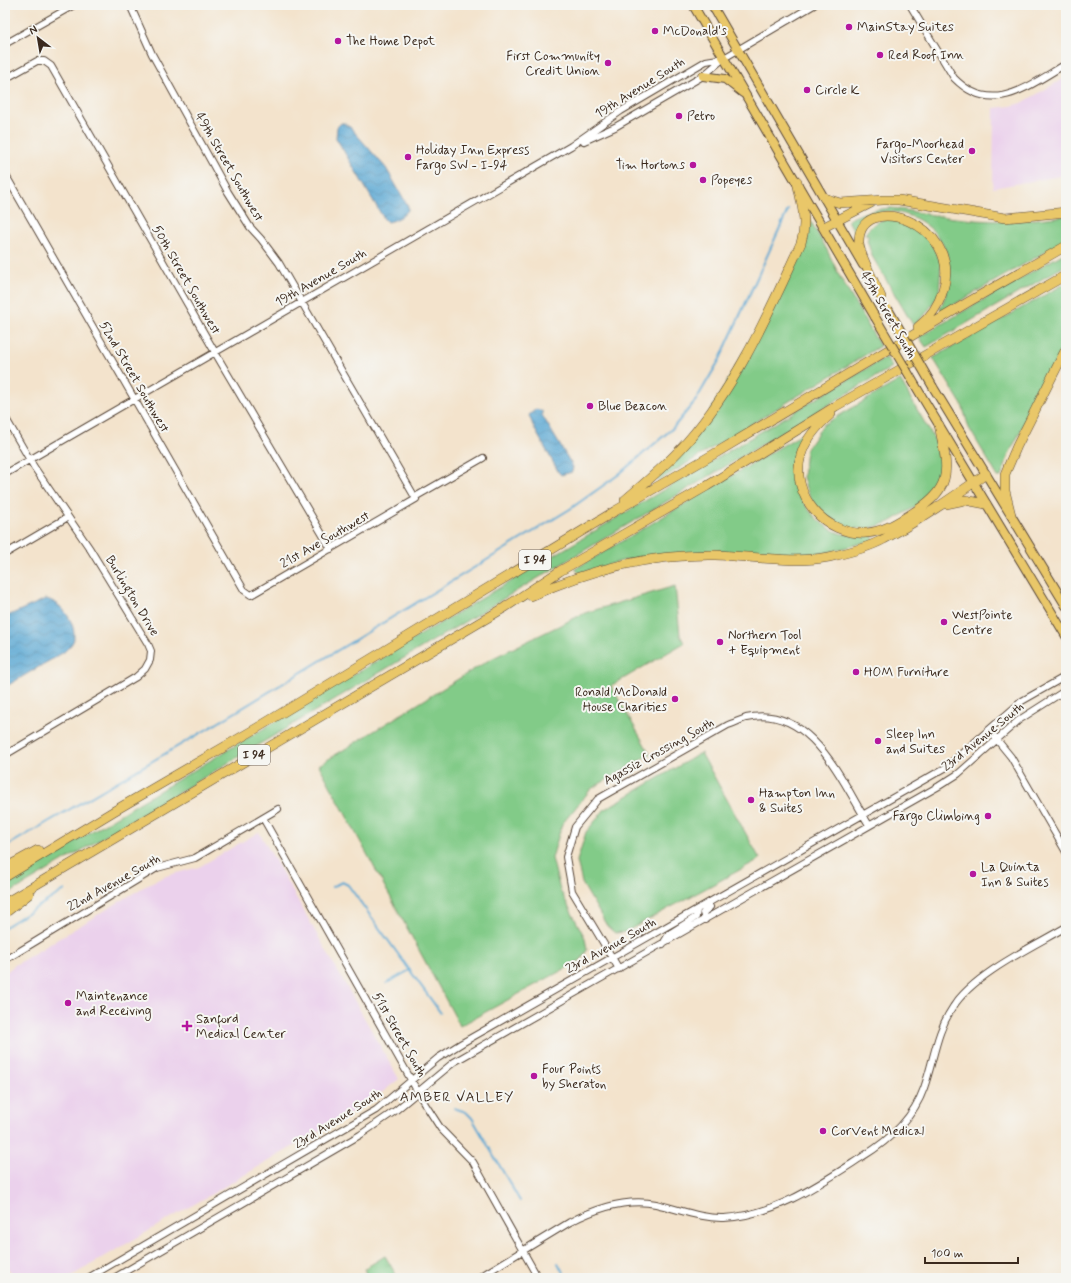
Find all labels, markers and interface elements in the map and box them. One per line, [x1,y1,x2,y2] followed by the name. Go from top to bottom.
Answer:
[18,18,58,58] north arrow
[857,19,954,36] place label: MainStay Suites
[27,22,40,38] text: N
[844,22,854,32] marker: MainStay Suites
[663,23,727,40] place label: McDonald's
[650,26,660,36] marker: McDonald's
[346,33,435,50] place label: The Home Depot
[333,36,343,46] marker: The Home Depot
[888,47,964,64] place label: Red Roof Inn
[506,48,600,80] place label: First Community Credit Union
[875,50,885,60] marker: Red Roof Inn
[592,54,688,122] street label: 19th Avenue South
[603,58,613,68] marker: First Community Credit Union
[815,82,860,99] place label: Circle K
[802,85,812,95] marker: Circle K
[687,108,715,125] place label: Petro
[191,109,267,225] street label: 49th Street Southwest
[674,111,684,121] marker: Petro
[876,136,965,168] place label: Fargo-Moorhead Visitors Center
[416,142,529,175] place label: Holiday Inn Express Fargo SW - I-94
[967,146,977,156] marker: Fargo-Moorhead Visitors Center
[403,152,413,162] marker: Holiday Inn Express Fargo SW - I-94
[616,157,685,174] place label: Tim Hortons
[688,160,698,170] marker: Tim Hortons
[711,172,752,189] place label: Popeyes
[698,175,708,185] marker: Popeyes
[148,222,224,338] street label: 50th Street Southwest
[272,245,370,311] street label: 19th Avenue South
[856,268,920,362] street label: 45th Street South
[95,318,173,436] street label: 52nd Street Southwest
[598,398,667,415] place label: Blue Beacon
[585,401,595,411] marker: Blue Beacon
[277,507,373,573] street label: 21st Ave Southwest
[519,550,551,570] road number: I 94
[100,553,163,641] street label: Burlington Drive
[952,607,1013,639] place label: WestPointe Centre
[939,617,949,627] marker: WestPointe Centre
[728,627,802,659] place label: Northern Tool + Equipment
[715,637,725,647] marker: Northern Tool + Equipment
[864,664,949,681] place label: HOM Furniture
[851,667,861,677] marker: HOM Furniture
[575,684,667,716] place label: Ronald McDonald House Charities
[670,694,680,704] marker: Ronald McDonald House Charities
[938,699,1028,775] street label: 23rd Avenue South
[601,715,717,789] street label: Agassiz Crossing South
[886,726,945,758] place label: Sleep Inn and Suites
[873,736,883,746] marker: Sleep Inn and Suites
[238,745,270,765] road number: I 94
[759,785,835,817] place label: Hampton Inn & Suites
[746,795,756,805] marker: Hampton Inn & Suites
[893,808,980,826] place label: Fargo Climbing
[983,811,993,821] marker: Fargo Climbing
[64,850,164,916] street label: 22nd Avenue South
[981,859,1049,891] place label: La Quinta Inn & Suites
[968,869,978,879] marker: La Quinta Inn & Suites
[563,914,659,978] street label: 23rd Avenue South
[76,988,152,1021] place label: Maintenance and Receiving
[368,990,430,1080] street label: 51st Street South
[63,998,73,1008] marker: Maintenance and Receiving
[196,1011,286,1043] place label: Sanford Medical Center
[181,1020,193,1032] marker: Sanford Medical Center
[542,1061,606,1093] place label: Four Points by Sheraton
[529,1071,539,1081] marker: Four Points by Sheraton
[291,1085,385,1153] street label: 23rd Avenue South
[400,1088,514,1106] district label: AMBER VALLEY
[831,1123,925,1140] place label: CorVent Medical
[818,1126,828,1136] marker: CorVent Medical
[925,1239,1018,1265] scale bar
[931,1246,963,1262] text: 100 m

